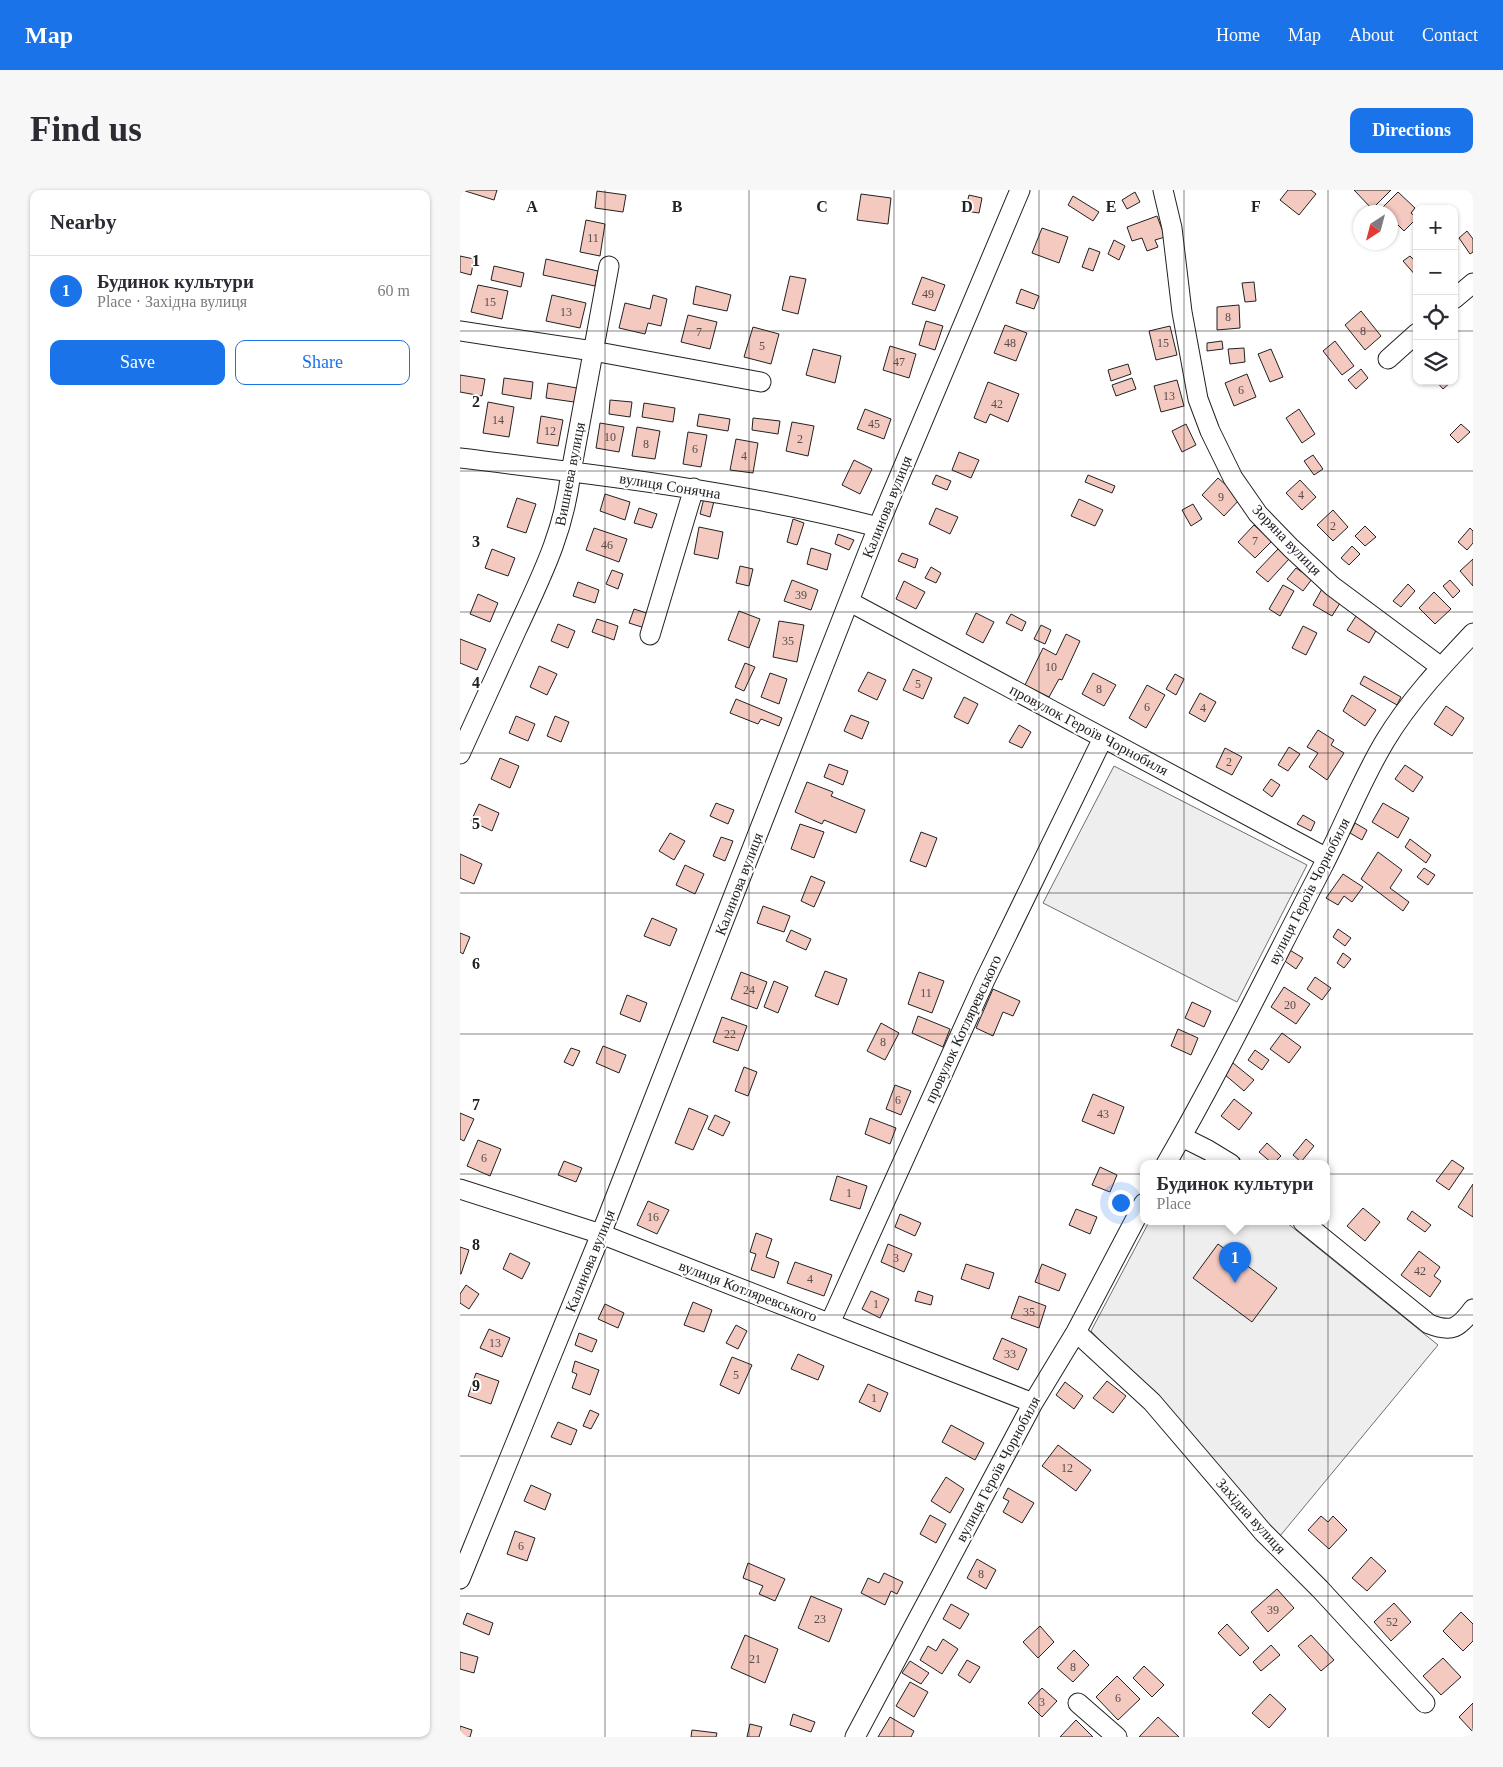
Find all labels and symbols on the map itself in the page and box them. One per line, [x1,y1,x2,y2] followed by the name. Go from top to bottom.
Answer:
[526,198,538,215] text: A
[672,198,683,215] text: B
[816,198,828,215] text: C
[961,198,973,215] text: D
[1106,198,1116,215] text: E
[1251,198,1261,215] text: F
[1353,205,1398,250] north arrow
[587,231,599,245] house number: 11
[472,252,480,269] text: 1
[922,287,934,301] house number: 49
[484,295,496,309] house number: 15
[560,305,572,319] house number: 13
[1225,310,1231,324] house number: 8
[1360,324,1366,338] house number: 8
[696,325,702,339] house number: 7
[1004,336,1016,350] house number: 48
[1157,336,1169,350] house number: 15
[759,339,765,353] house number: 5
[893,355,905,369] house number: 47
[1238,383,1244,397] house number: 6
[1163,389,1175,403] house number: 13
[472,393,480,410] text: 2
[991,397,1003,411] house number: 42
[492,413,504,427] house number: 14
[868,417,880,431] house number: 45
[552,421,588,527] street label: Вишнева вулиця
[544,424,556,438] house number: 12
[604,430,616,444] house number: 10
[797,432,803,446] house number: 2
[643,437,649,451] house number: 8
[692,442,698,456] house number: 6
[741,449,747,463] house number: 4
[859,453,915,560] street label: Калинова вулиця
[618,470,722,502] street label: вулиця Сонячна
[1298,488,1304,502] house number: 4
[1218,490,1224,504] house number: 9
[1249,501,1325,579] street label: Зоряна вулиця
[1330,519,1336,533] house number: 2
[472,533,480,550] text: 3
[1252,534,1258,548] house number: 7
[601,538,613,552] house number: 46
[795,588,807,602] house number: 39
[782,634,794,648] house number: 35
[1045,660,1057,674] house number: 10
[472,674,480,691] text: 4
[915,677,921,691] house number: 5
[1007,681,1171,779] street label: провулок Героїв Чорнобиля
[1096,682,1102,696] house number: 8
[1144,700,1150,714] house number: 6
[1200,701,1206,715] house number: 4
[1226,755,1232,769] house number: 2
[472,815,480,832] text: 5
[1265,815,1353,967] street label: вулиця Героїв Чорнобиля
[712,830,766,938] street label: Калинова вулиця
[922,952,1004,1106] street label: провулок Котляревського
[472,955,480,972] text: 6
[743,983,755,997] house number: 24
[920,986,932,1000] house number: 11
[1284,998,1296,1012] house number: 20
[724,1027,736,1041] house number: 22
[880,1035,886,1049] house number: 8
[895,1093,901,1107] house number: 6
[472,1096,480,1113] text: 7
[1097,1107,1109,1121] house number: 43
[481,1151,487,1165] house number: 6
[846,1186,852,1200] house number: 1
[1108,1190,1134,1216] your location
[562,1207,618,1314] street label: Калинова вулиця
[647,1210,659,1224] house number: 16
[472,1236,480,1253] text: 8
[1219,1242,1251,1283] pin: 1
[893,1251,899,1265] house number: 3
[677,1257,819,1325] street label: вулиця Котляревського
[1414,1264,1426,1278] house number: 42
[807,1272,813,1286] house number: 4
[873,1297,879,1311] house number: 1
[1023,1305,1035,1319] house number: 35
[489,1336,501,1350] house number: 13
[1004,1347,1016,1361] house number: 33
[733,1368,739,1382] house number: 5
[472,1377,480,1394] text: 9
[871,1391,877,1405] house number: 1
[953,1394,1043,1544] street label: вулиця Героїв Чорнобиля
[1061,1461,1073,1475] house number: 12
[1213,1475,1289,1557] street label: Західна вулиця
[518,1539,524,1553] house number: 6
[978,1567,984,1581] house number: 8
[1267,1603,1279,1617] house number: 39
[814,1612,826,1626] house number: 23
[1386,1615,1398,1629] house number: 52
[749,1652,761,1666] house number: 21
[1070,1660,1076,1674] house number: 8
[1115,1691,1121,1705] house number: 6
[1039,1695,1045,1709] house number: 3

